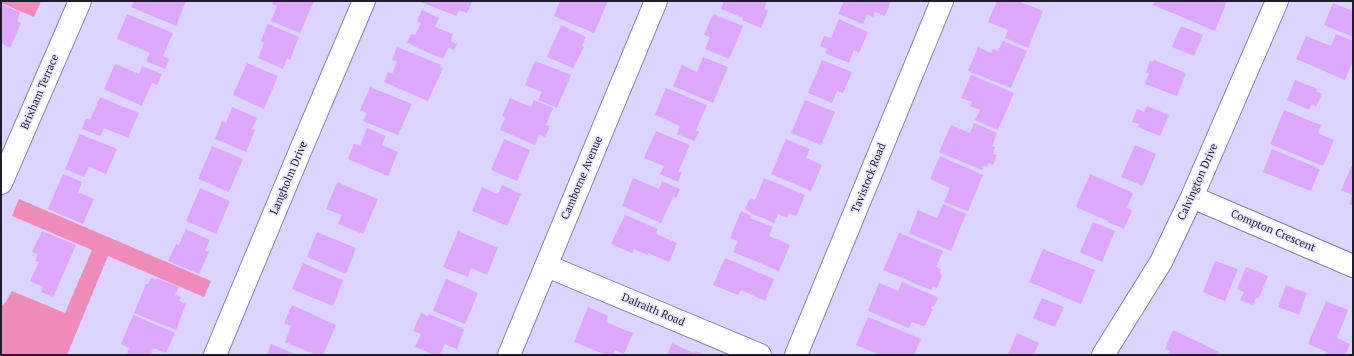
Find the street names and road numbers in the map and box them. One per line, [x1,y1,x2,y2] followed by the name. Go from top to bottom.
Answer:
[18,52,62,132] street label: Brixham Terrace
[559,134,605,222] street label: Camborne Avenue
[268,139,310,217] street label: Langholm Drive
[849,141,889,215] street label: Tavistock Road
[1175,142,1221,222] street label: Calvington Drive
[1229,207,1317,255] street label: Compton Crescent
[619,291,687,329] street label: Dalraith Road

